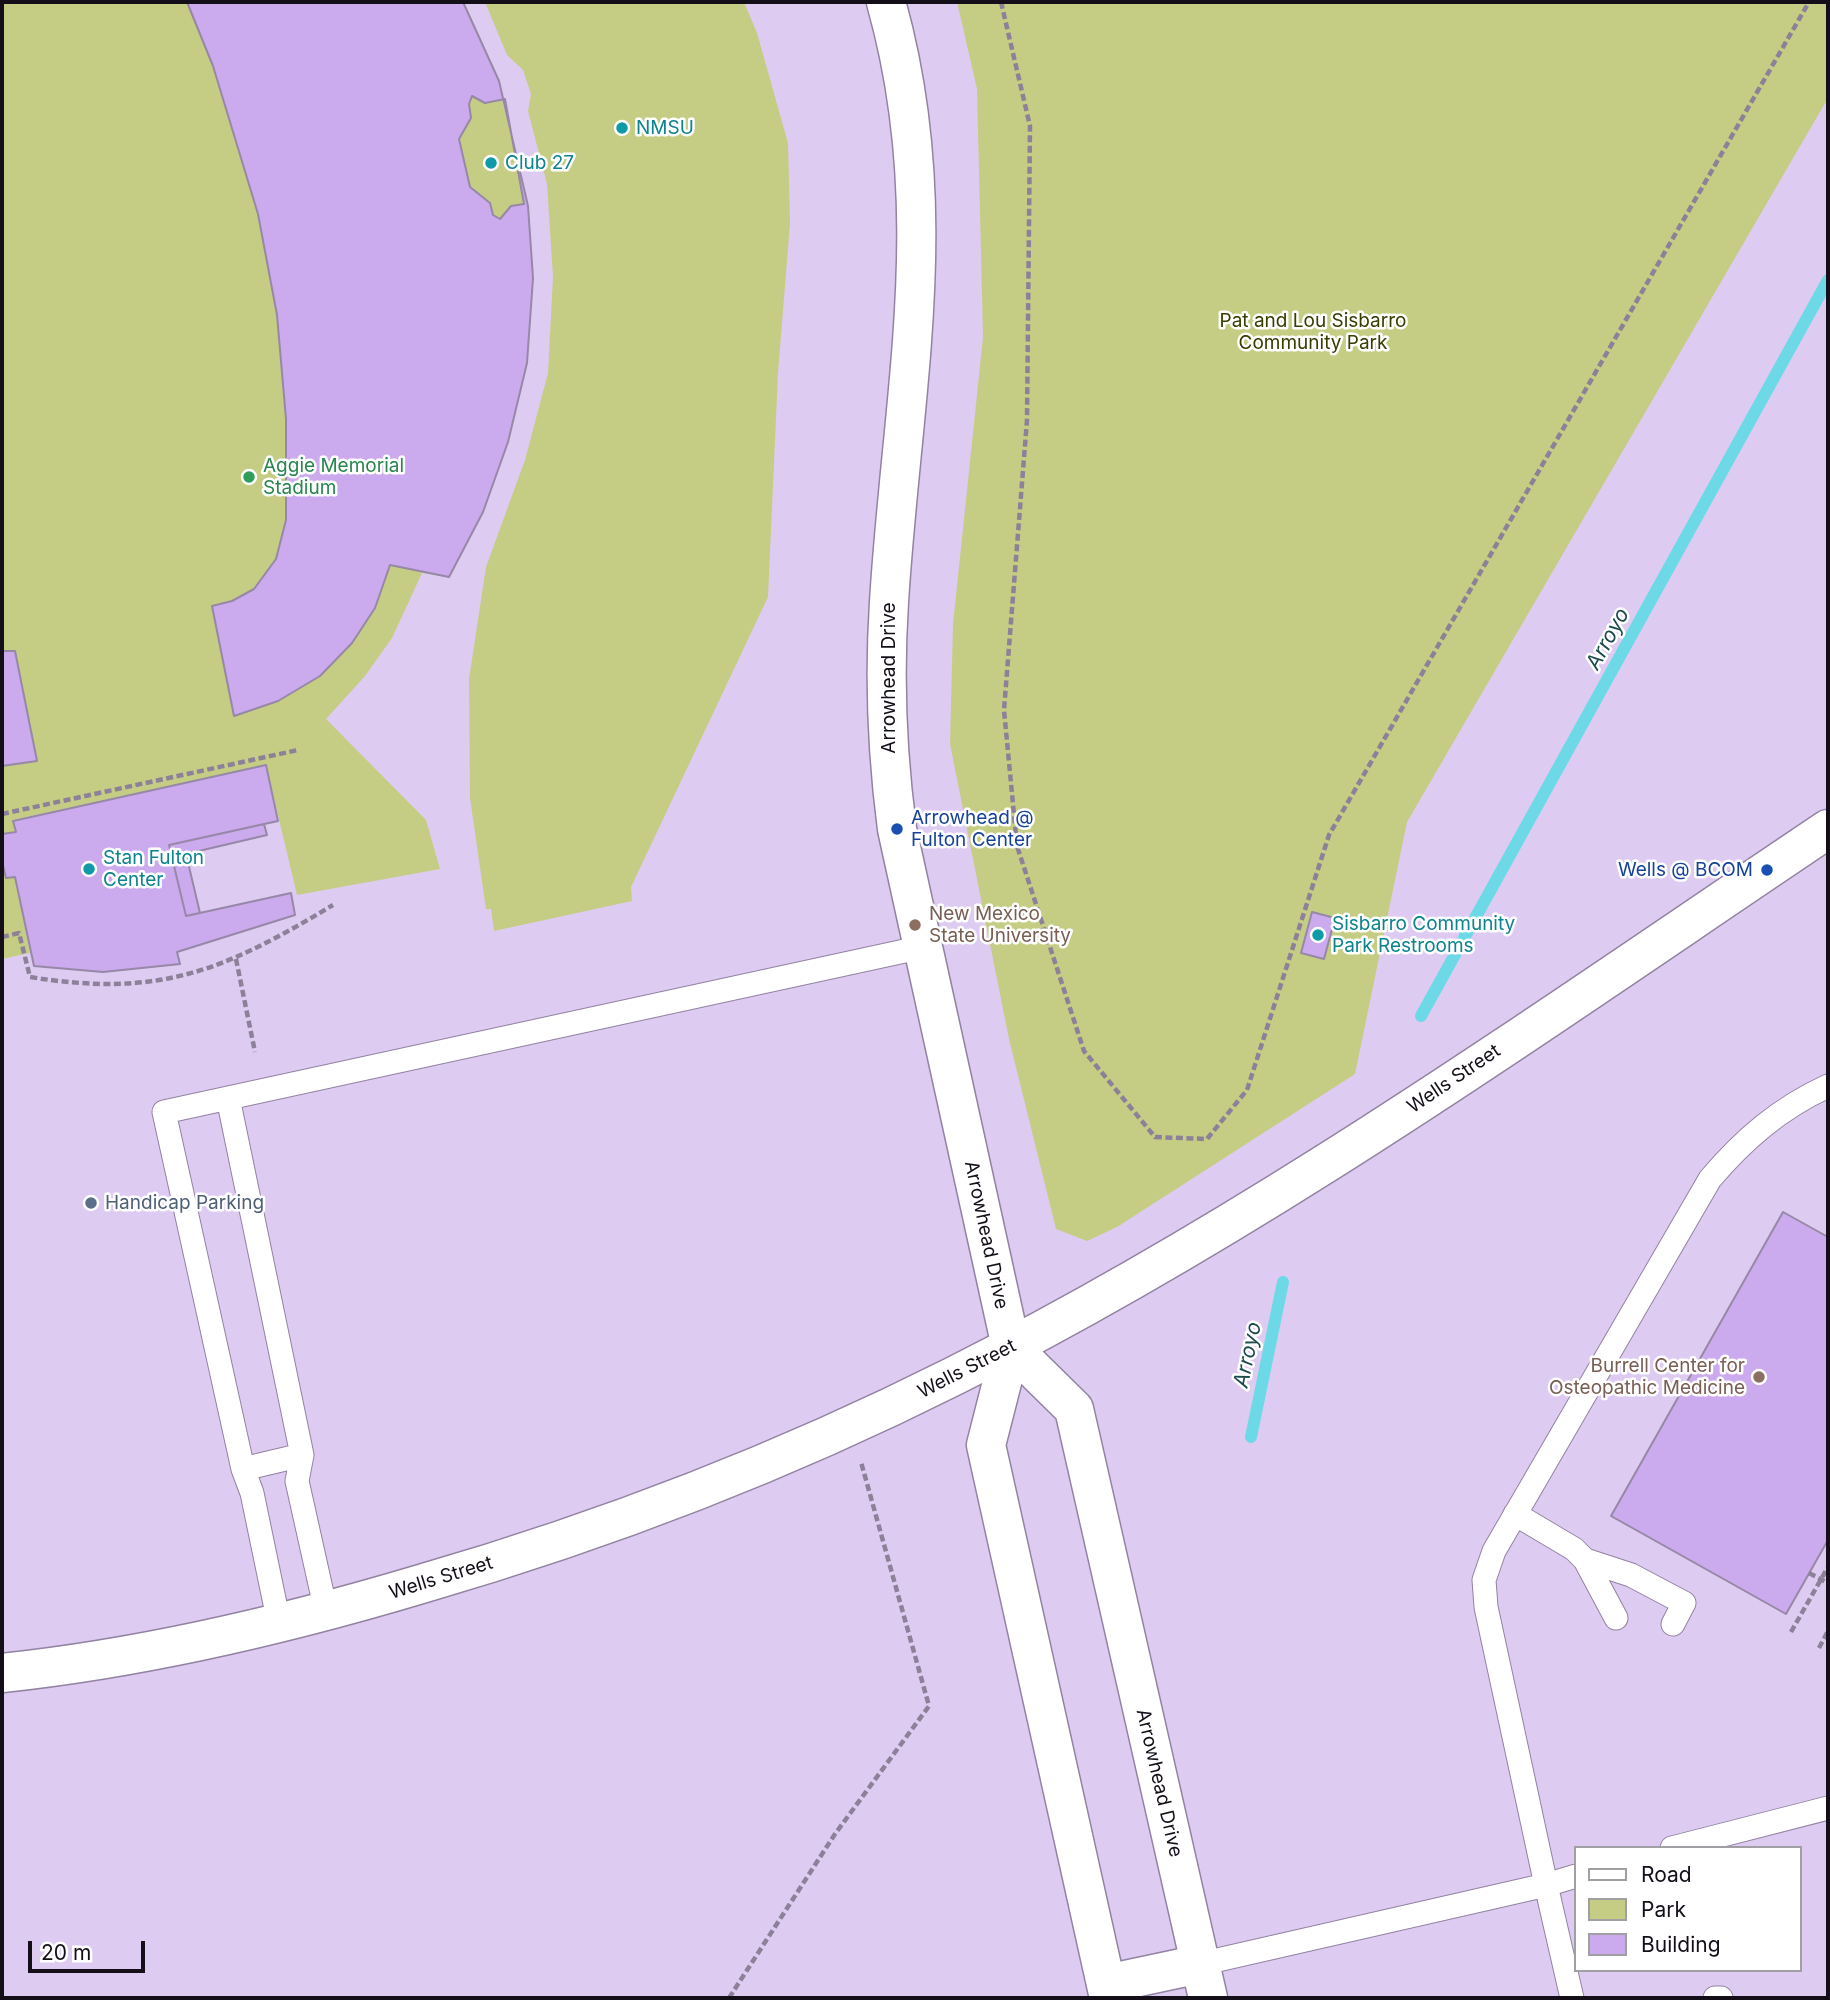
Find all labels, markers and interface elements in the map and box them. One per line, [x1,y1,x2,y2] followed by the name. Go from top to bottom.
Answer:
[636,117,694,139] place label: NMSU
[614,120,630,136] marker: NMSU
[505,152,574,174] place label: Club 27
[483,155,499,171] marker: Club 27
[1220,310,1406,354] park label: Pat and Lou Sisbarro Community Park
[263,455,404,499] place label: Aggie Memorial Stadium
[241,469,257,485] marker: Aggie Memorial Stadium
[878,602,900,754] street label: Arrowhead Drive
[1581,604,1635,674] water label: Arroyo
[911,807,1033,851] place label: Arrowhead @ Fulton Center
[889,821,905,837] marker: Arrowhead @ Fulton Center
[103,847,204,891] place label: Stan Fulton Center
[1618,859,1753,881] place label: Wells @ BCOM
[81,861,97,877] marker: Stan Fulton Center
[1759,862,1775,878] marker: Wells @ BCOM
[929,903,1071,947] place label: New Mexico State University
[1332,913,1515,957] place label: Sisbarro Community Park Restrooms
[907,917,923,933] marker: New Mexico State University
[1310,927,1326,943] marker: Sisbarro Community Park Restrooms
[1403,1040,1505,1118] street label: Wells Street
[959,1159,1013,1311] street label: Arrowhead Drive
[105,1192,264,1214] place label: Handicap Parking
[83,1195,99,1211] marker: Handicap Parking
[1229,1320,1267,1390] water label: Arroyo
[914,1335,1020,1403] street label: Wells Street
[1549,1355,1745,1399] place label: Burrell Center for Osteopathic Medicine
[1751,1369,1767,1385] marker: Burrell Center for Osteopathic Medicine
[386,1551,496,1605] street label: Wells Street
[1131,1707,1187,1859] street label: Arrowhead Drive
[1574,1846,1802,1972] legend
[1641,1862,1692,1887] text: Road
[1641,1897,1686,1922] text: Park
[32,1926,149,1970] scale bar
[1641,1932,1721,1957] text: Building
[41,1940,91,1965] text: 20 m

